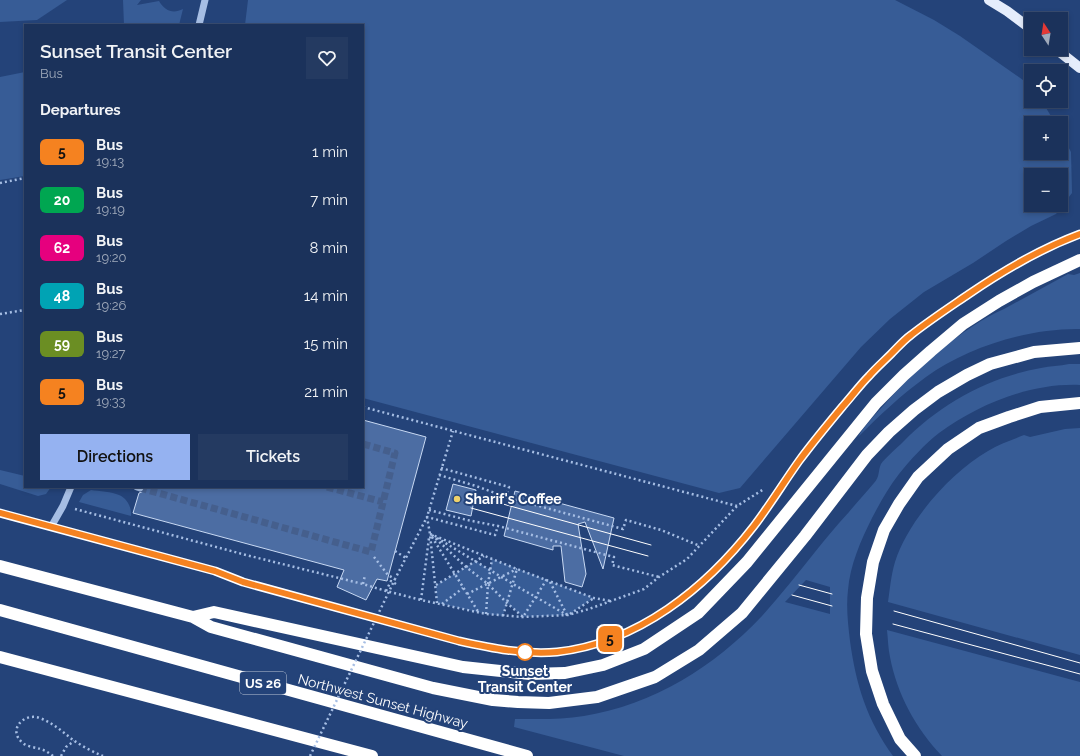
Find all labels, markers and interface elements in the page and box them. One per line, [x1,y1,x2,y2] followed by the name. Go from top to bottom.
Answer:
[1024,12,1068,56] north arrow
[1024,12,1068,212] map controls
[306,37,348,79] button: heart
[40,40,232,62] text: Sunset Transit Center
[1024,64,1068,108] button: locate
[40,66,63,81] text: Bus
[40,101,121,119] text: Departures
[1024,116,1068,160] button: +
[96,136,123,154] text: Bus
[312,143,348,161] text: 1 min
[58,144,66,160] text: 5
[96,154,124,169] text: 19:13
[1024,168,1068,212] button: −
[96,184,123,202] text: Bus
[310,191,348,209] text: 7 min
[54,192,70,208] text: 20
[96,202,125,217] text: 19:19
[96,232,123,250] text: Bus
[309,239,348,257] text: 8 min
[54,240,70,256] text: 62
[96,250,126,265] text: 19:20
[96,280,123,298] text: Bus
[304,287,348,305] text: 14 min
[54,288,70,304] text: 48
[96,298,126,313] text: 19:26
[96,328,123,346] text: Bus
[304,335,348,353] text: 15 min
[54,336,70,352] text: 59
[96,346,125,361] text: 19:27
[96,376,123,394] text: Bus
[304,383,348,401] text: 21 min
[58,384,66,400] text: 5
[96,394,126,409] text: 19:33
[40,434,190,480] button: Directions
[198,434,348,480] button: Tickets
[465,491,562,507] place label: Sharif's Coffee
[452,494,462,504] marker: Sharif's Coffee
[597,626,623,652] line badge: 5
[606,631,614,647] text: 5
[516,643,534,661] marker: Sunset Transit Center
[478,663,573,695] place label: Sunset Transit Center
[296,671,470,732] street label: Northwest Sunset Highway
[240,672,286,694] road number: US 26

